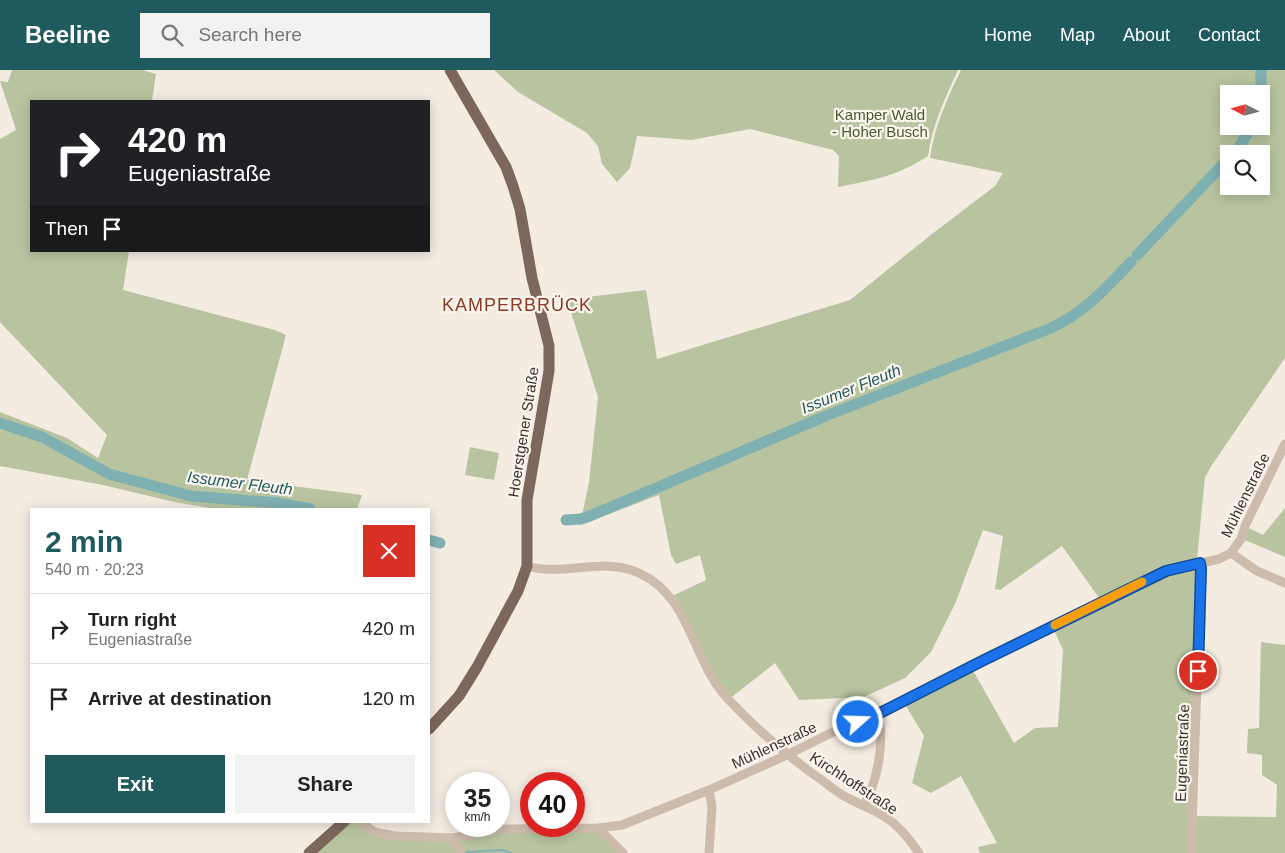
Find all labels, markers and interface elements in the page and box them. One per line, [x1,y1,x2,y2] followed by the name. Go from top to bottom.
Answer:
[140,13,490,58] search box
[25,21,110,48] text: Beeline
[158,21,186,49] icon: search
[198,24,302,45] text: Search here
[984,25,1032,45] text: Home
[1060,25,1095,45] text: Map
[1123,25,1170,45] text: About
[1198,25,1260,45] text: Contact
[1220,85,1270,135] north arrow
[1220,85,1270,195] map controls
[832,106,928,140] park label: Kamper Wald - Hoher Busch
[45,120,110,185] icon: right
[128,120,227,159] text: 420 m
[1220,145,1270,195] button: search
[128,161,271,186] text: Eugeniastraße
[98,215,126,243] icon: arrive
[45,218,88,239] text: Then
[442,295,592,315] district label: KAMPERBRÜCK
[799,361,903,417] water label: Issumer Fleuth
[504,366,542,498] street label: Hoerstgener Straße
[1217,450,1273,540] street label: Mühlenstraße
[186,468,294,498] water label: Issumer Fleuth
[45,525,123,558] text: 2 min
[363,525,415,577] button: close
[45,561,144,578] text: 540 m · 20:23
[88,609,176,630] text: Turn right
[45,615,73,643] icon: right
[362,618,415,639] text: 420 m
[88,631,192,648] text: Eugeniastraße
[1177,650,1219,692] pin
[1184,657,1212,685] icon: arrive
[45,685,73,713] icon: arrive
[88,688,272,709] text: Arrive at destination
[362,688,415,709] text: 120 m
[831,695,883,747] position arrow
[1172,704,1192,802] street label: Eugeniastraße
[729,718,819,772] street label: Mühlenstraße
[807,748,901,818] street label: Kirchhoffstraße
[45,755,225,813] button: Exit
[235,755,415,813] button: Share
[520,772,585,837] speed limit sign: 40
[464,784,491,812] text: 35
[464,810,491,824] text: km/h

